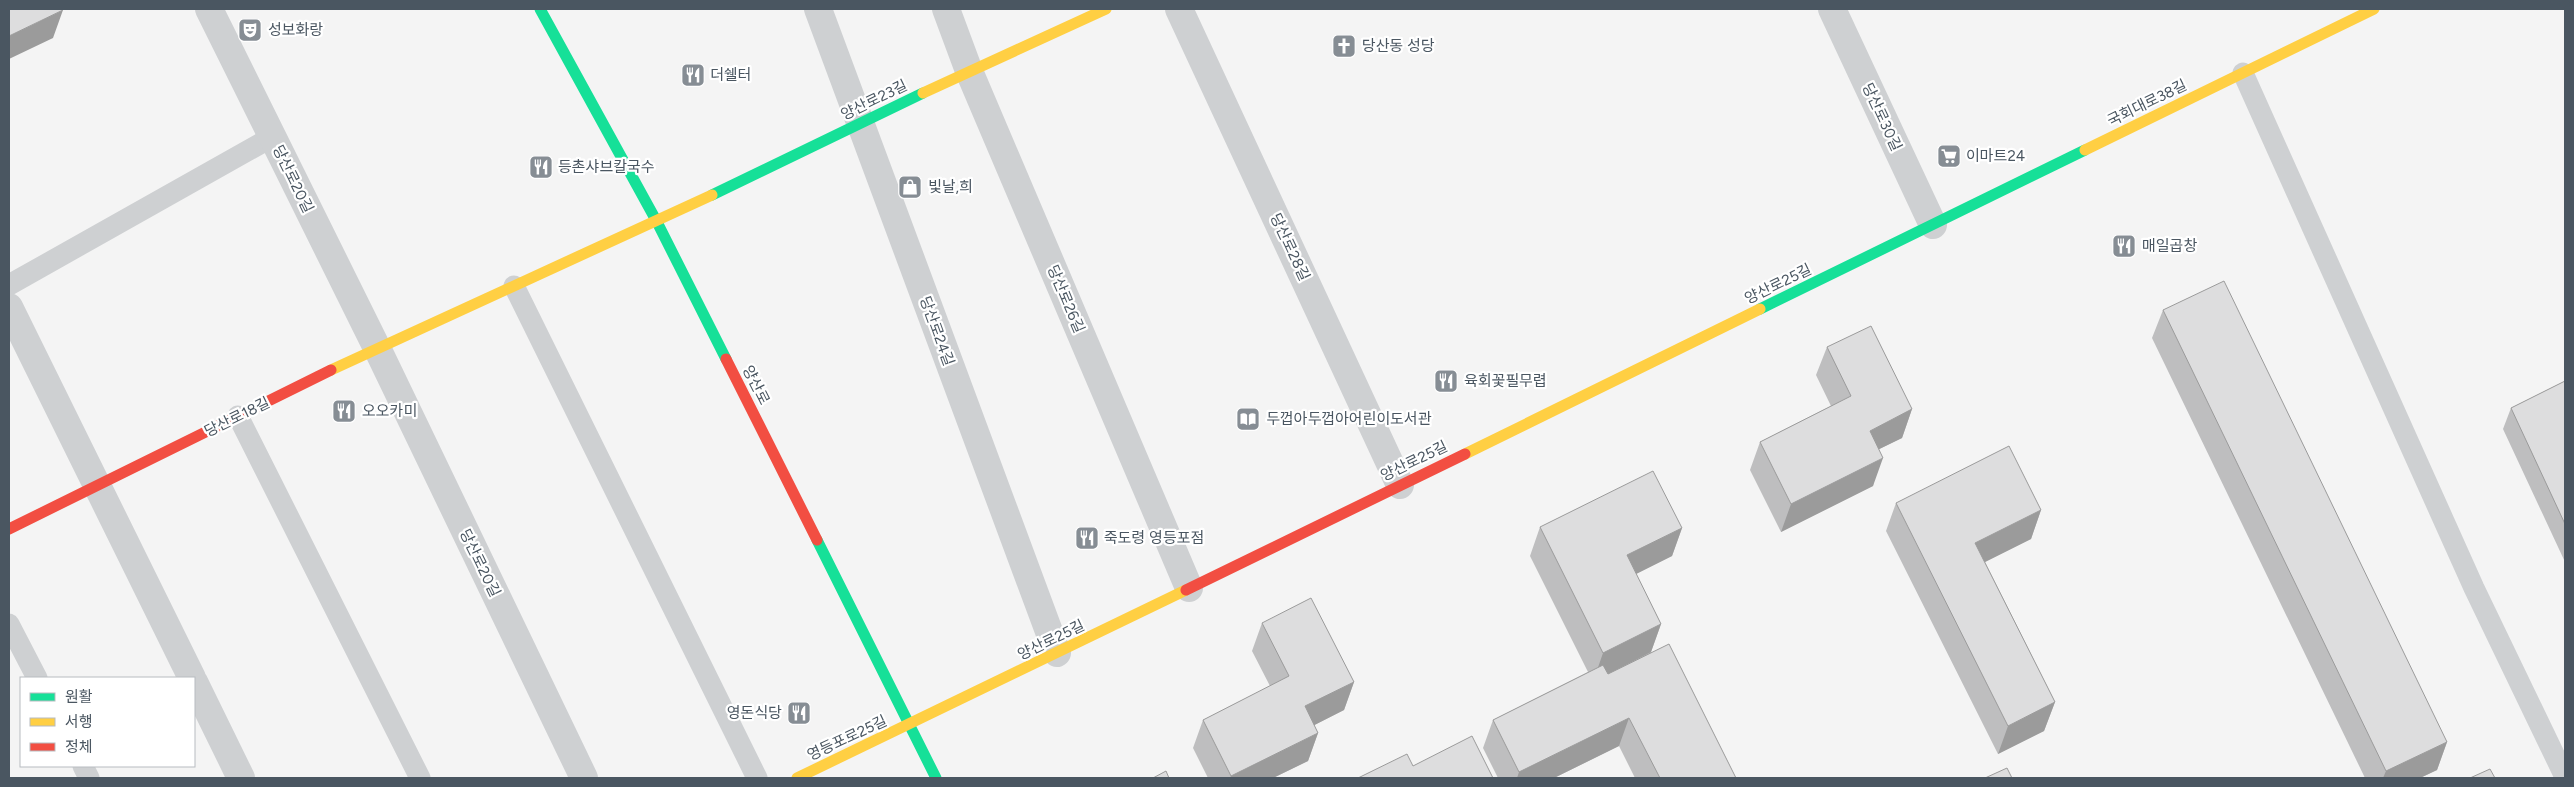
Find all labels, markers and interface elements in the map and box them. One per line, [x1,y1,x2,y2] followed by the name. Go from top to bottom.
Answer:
[237,17,263,43] theatre icon: 성보화랑
[268,21,323,39] place label: 성보화랑
[1331,33,1357,59] church icon: 당산동 성당
[1362,37,1435,55] place label: 당산동 성당
[680,62,706,88] restaurant icon: 더쉘터
[710,66,751,84] place label: 더쉘터
[838,76,910,124] street label: 양산로23길
[2104,76,2190,130] street label: 국회대로38길
[1858,80,1906,154] street label: 당산로30길
[269,142,317,216] street label: 당산로20길
[1936,143,1962,169] supermarket icon: 이마트24
[1966,147,2025,165] place label: 이마트24
[528,154,554,180] restaurant icon: 등촌샤브칼국수
[558,158,655,176] place label: 등촌샤브칼국수
[897,174,923,200] shop icon: 빛날,희
[928,178,973,196] place label: 빛날,희
[1266,210,1314,284] street label: 당산로28길
[2111,233,2137,259] restaurant icon: 매일곱창
[2142,237,2197,255] place label: 매일곱창
[1742,260,1814,308] street label: 양산로25길
[1044,262,1088,336] street label: 당산로26길
[916,294,958,368] street label: 당산로24길
[739,362,773,408] street label: 양산로
[1433,368,1459,394] restaurant icon: 육회꽃필무렵
[1464,372,1547,390] place label: 육회꽃필무렵
[201,393,273,441] street label: 당산로18길
[331,398,357,424] restaurant icon: 오오카미
[362,402,417,420] place label: 오오카미
[1235,406,1261,432] library icon: 두껍아두껍아어린이도서관
[1266,410,1432,428] place label: 두껍아두껍아어린이도서관
[1378,437,1450,485] street label: 양산로25길
[1074,525,1100,551] restaurant icon: 죽도령 영등포점
[456,526,504,600] street label: 당산로20길
[1104,529,1204,547] place label: 죽도령 영등포점
[1015,616,1087,664] street label: 양산로25길
[20,677,195,767] legend
[65,688,93,706] text: 원활
[786,700,812,726] restaurant icon: 영돈식당
[727,704,782,722] place label: 영돈식당
[804,712,890,764] street label: 영등포로25길
[65,713,93,731] text: 서행
[65,738,93,756] text: 정체

